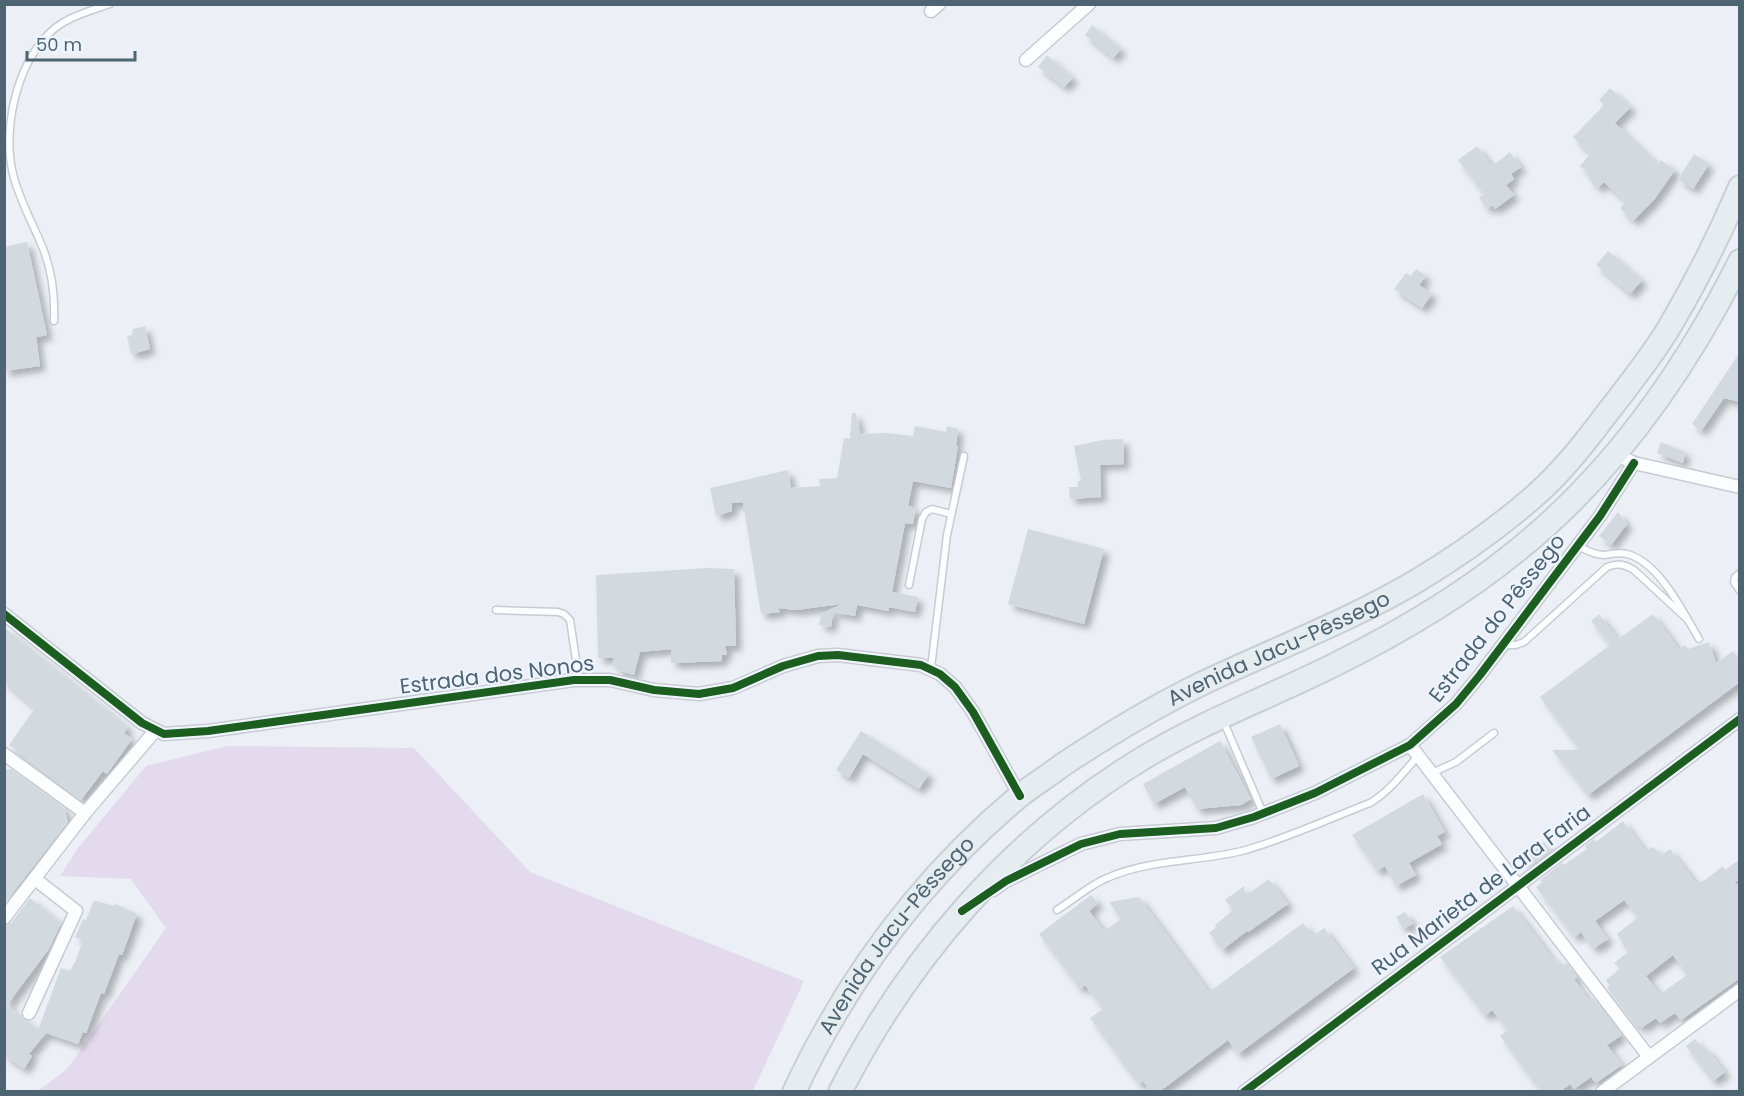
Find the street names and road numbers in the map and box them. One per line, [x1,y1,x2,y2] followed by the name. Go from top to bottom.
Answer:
[1422,527,1572,708] street label: Estrada do Pêssego
[1162,584,1395,713] street label: Avenida Jacu-Pêssego
[398,648,596,701] street label: Estrada dos Nonos
[1365,798,1596,982] street label: Rua Marieta de Lara Faria
[811,830,981,1040] street label: Avenida Jacu-Pêssego

